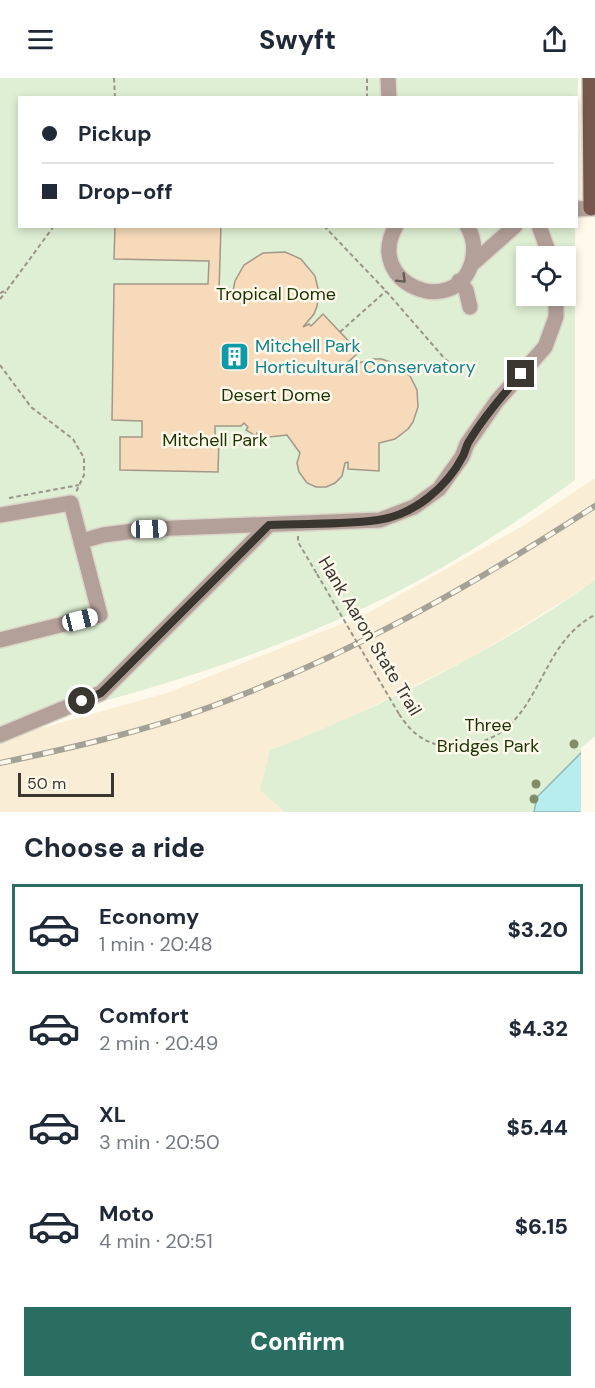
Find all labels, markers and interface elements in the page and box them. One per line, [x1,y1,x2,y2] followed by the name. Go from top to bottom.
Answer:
[259,22,336,57] text: Swyft
[24,23,57,56] icon: menu
[538,23,571,56] icon: share
[78,119,152,148] text: Pickup
[78,177,173,206] text: Drop-off
[516,246,576,306] map controls
[516,246,576,306] button: locate
[396,272,406,283] one-way arrow
[216,282,336,306] park label: Tropical Dome
[255,334,476,379] place label: Mitchell Park Horticultural Conservatory
[218,340,250,372] building icon: Mitchell Park Horticultural Conservatory
[507,360,534,387] route end
[221,383,331,407] park label: Desert Dome
[162,428,268,452] park label: Mitchell Park
[131,519,167,539] car
[313,552,427,720] street label: Hank Aaron State Trail
[60,607,100,633] car
[68,687,95,714] route start
[437,713,539,758] park label: Three Bridges Park
[18,770,114,798] scale bar
[27,773,66,794] text: 50 m
[24,830,205,865] text: Choose a ride
[27,902,81,956] icon: car
[99,902,199,931] text: Economy
[508,915,568,944] text: $3.20
[99,931,213,957] text: 1 min · 20:48
[27,1001,81,1055] icon: car
[99,1001,189,1030] text: Comfort
[509,1014,568,1043] text: $4.32
[99,1030,218,1056] text: 2 min · 20:49
[27,1100,81,1154] icon: car
[99,1100,126,1129] text: XL
[506,1113,568,1142] text: $5.44
[99,1129,220,1155] text: 3 min · 20:50
[27,1199,81,1253] icon: car
[99,1199,154,1228] text: Moto
[515,1212,568,1241] text: $6.15
[99,1228,213,1254] text: 4 min · 20:51
[24,1307,571,1376] button: Confirm

